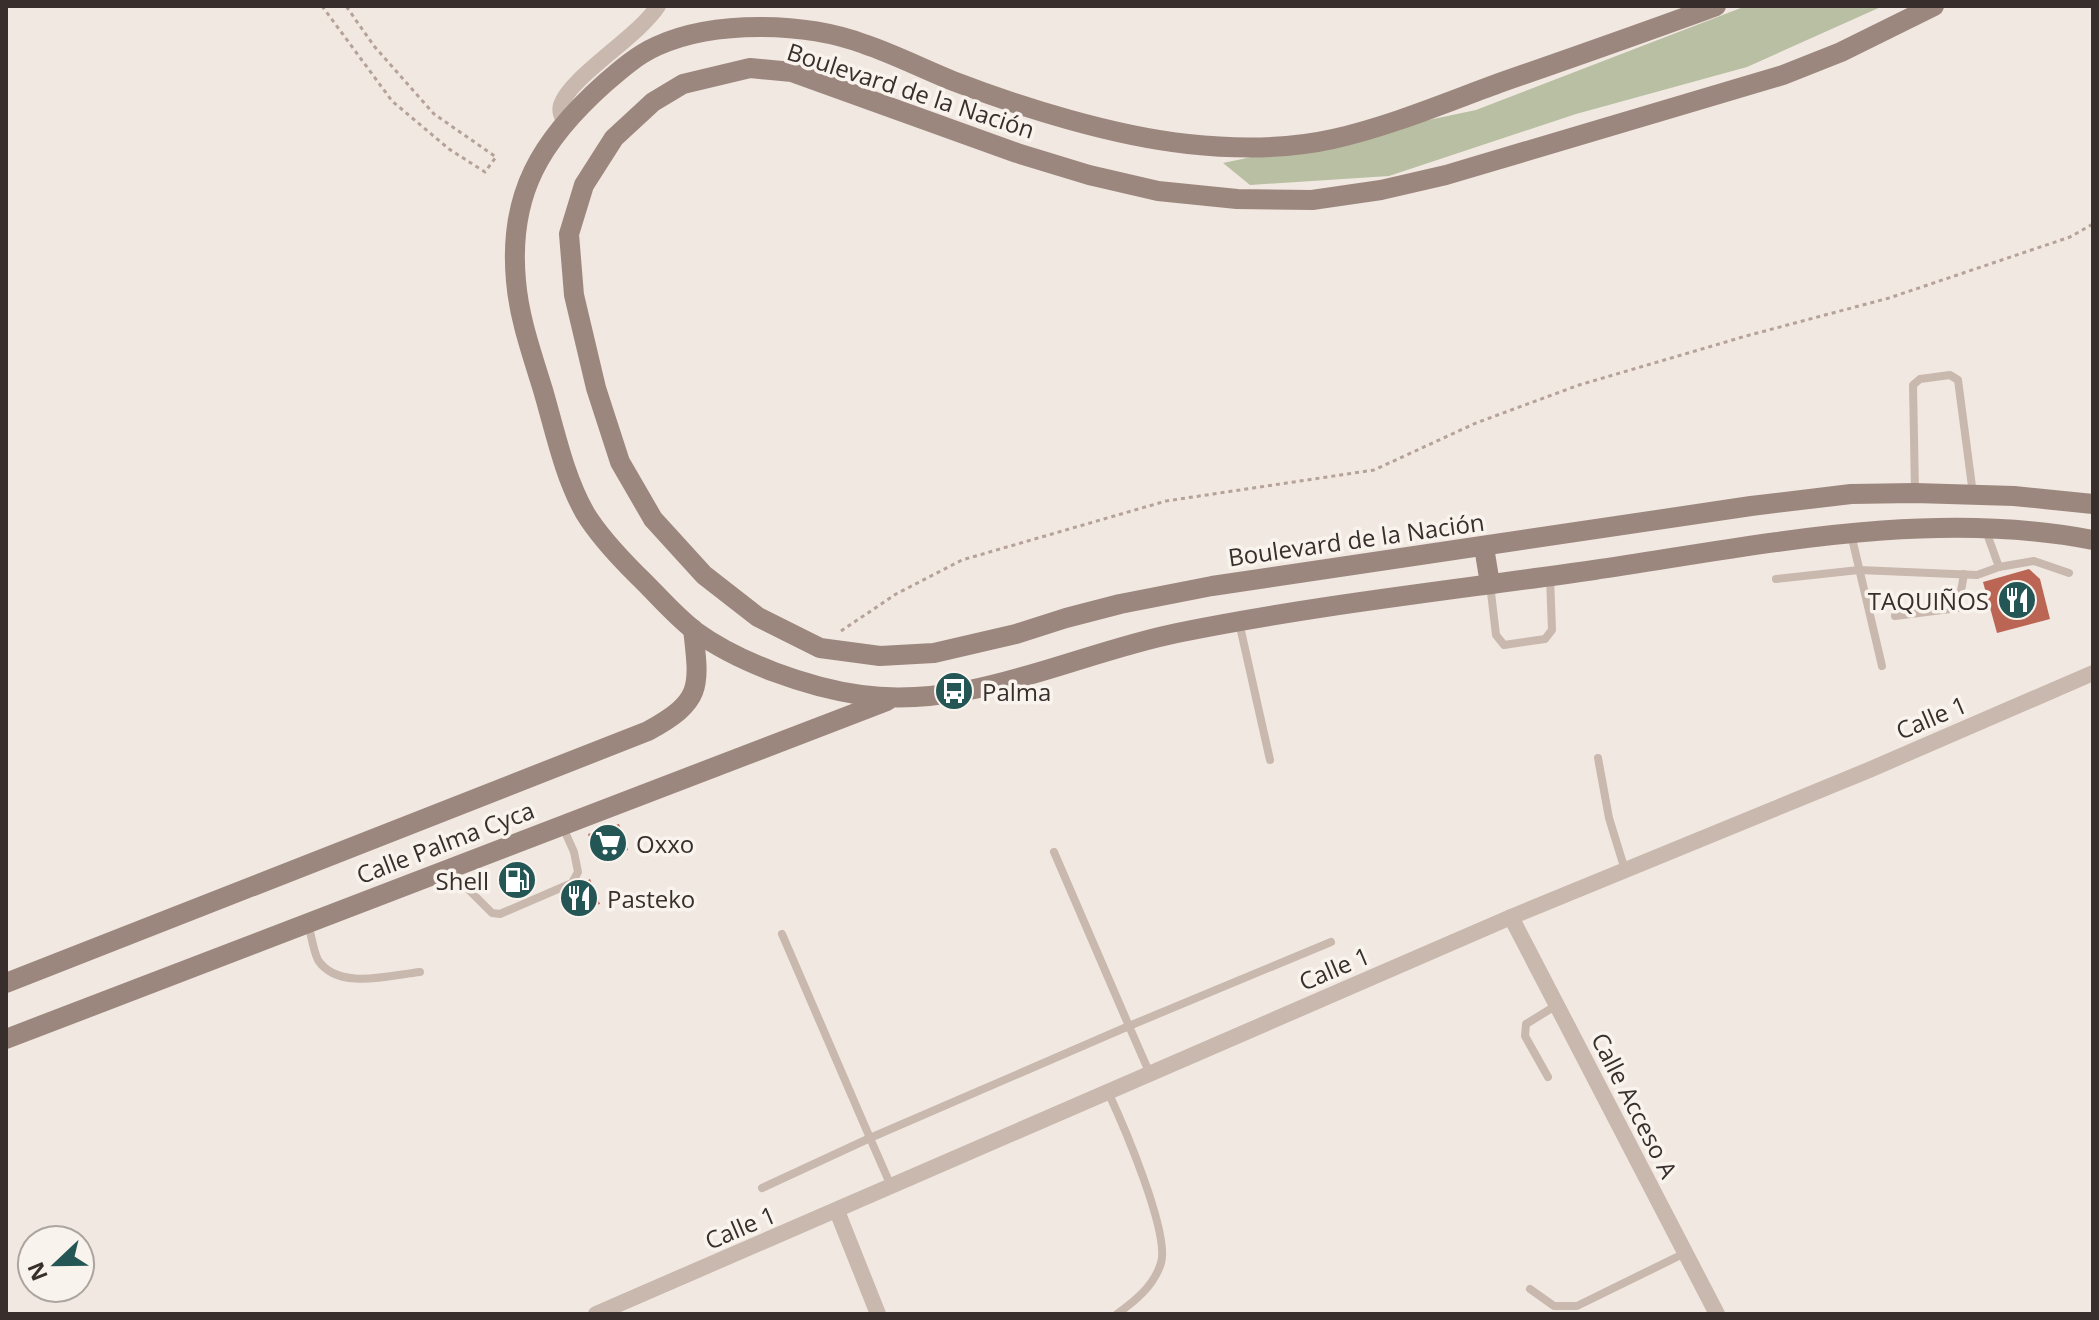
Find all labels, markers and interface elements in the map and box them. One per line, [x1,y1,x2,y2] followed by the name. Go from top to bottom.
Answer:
[783,34,1039,146] street label: Boulevard de la Nación
[1226,505,1486,573] street label: Boulevard de la Nación
[1996,579,2038,621] restaurant icon: TAQUIÑOS
[1868,584,1989,617] place label: TAQUIÑOS
[933,670,975,712] bus stop icon: Palma
[982,675,1051,708] place label: Palma
[1890,687,1972,747] street label: Calle 1
[351,793,539,891] street label: Calle Palma Cyca
[587,822,629,864] supermarket icon: Oxxo
[636,827,694,860] place label: Oxxo
[496,859,538,901] fuel station icon: Shell
[436,864,489,897] place label: Shell
[558,877,600,919] restaurant icon: Pasteko
[607,882,695,915] place label: Pasteko
[1293,938,1375,998] street label: Calle 1
[1584,1027,1686,1184] street label: Calle Acceso A
[699,1197,781,1257] street label: Calle 1
[16,1224,96,1304] north arrow
[19,1258,54,1286] text: N

